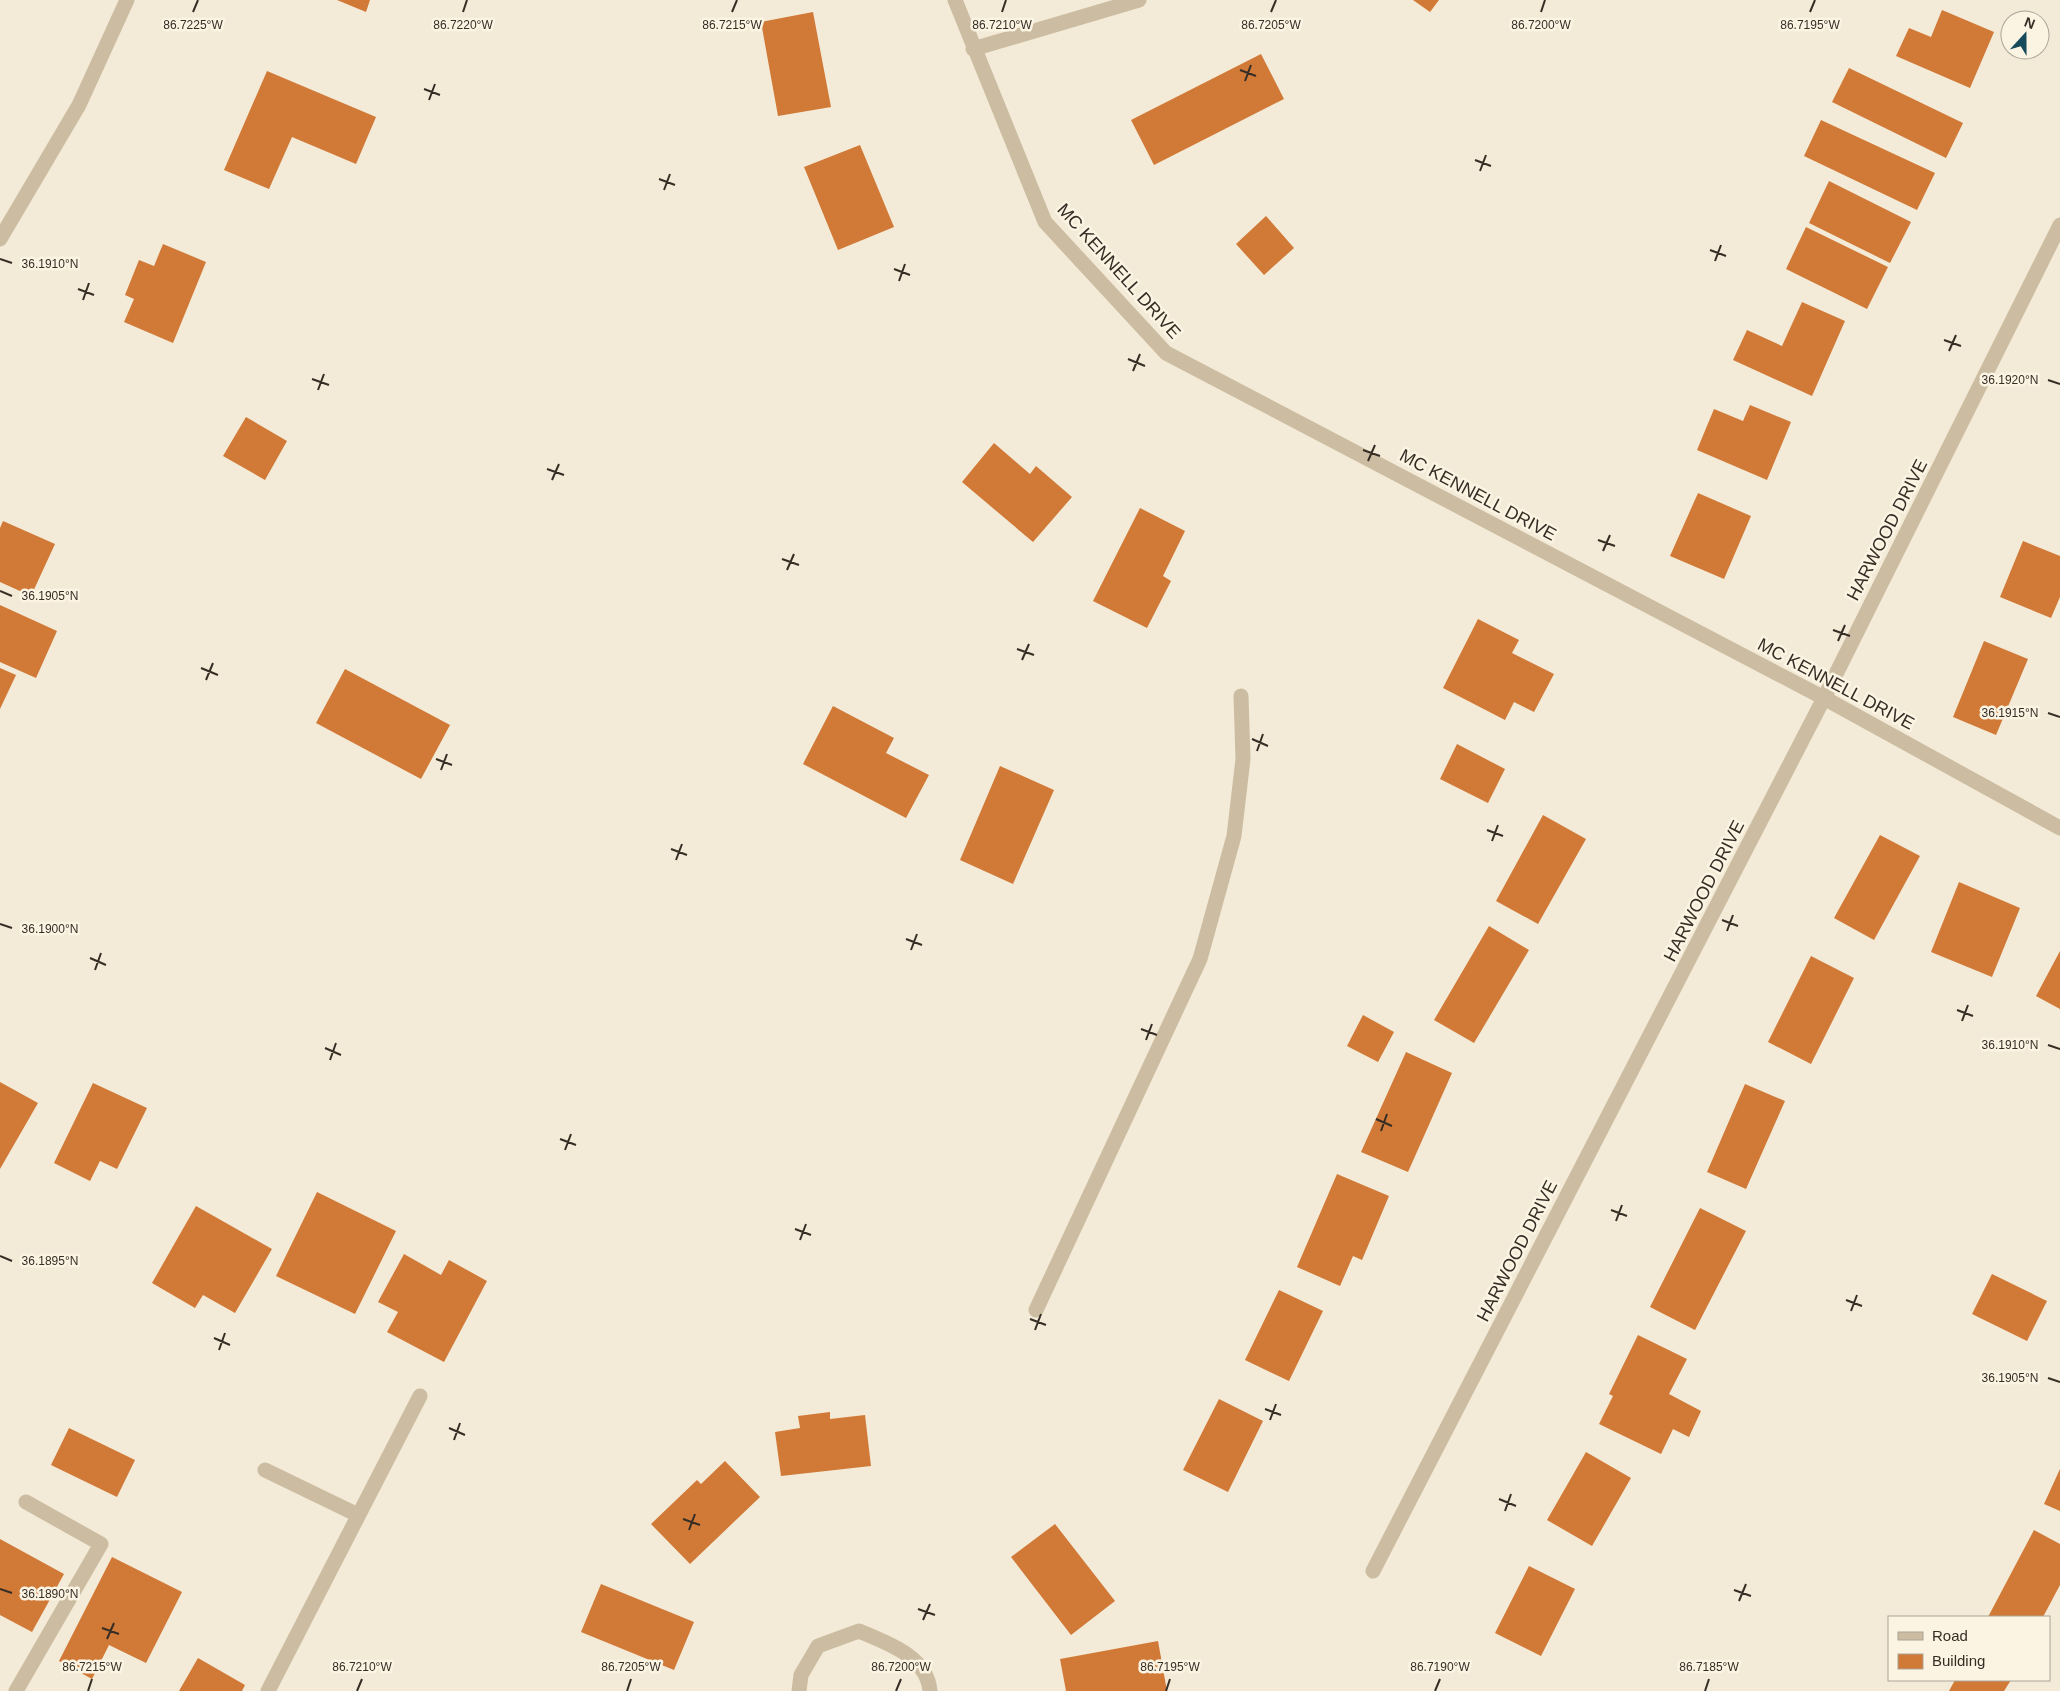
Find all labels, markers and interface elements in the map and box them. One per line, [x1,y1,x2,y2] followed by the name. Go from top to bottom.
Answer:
[2000,10,2050,60] north arrow
[2022,14,2037,32] text: N
[163,18,223,32] text: 86.7225°W
[433,18,493,32] text: 86.7220°W
[702,18,762,32] text: 86.7215°W
[972,18,1032,32] text: 86.7210°W
[1241,18,1301,32] text: 86.7205°W
[1511,18,1571,32] text: 86.7200°W
[1780,18,1840,32] text: 86.7195°W
[1053,200,1185,342] street label: MC KENNELL DRIVE
[22,257,78,271] text: 36.1910°N
[1982,373,2038,387] text: 36.1920°N
[1396,445,1560,545] street label: MC KENNELL DRIVE
[1843,456,1931,604] street label: HARWOOD DRIVE
[22,589,78,603] text: 36.1905°N
[1754,634,1918,734] street label: MC KENNELL DRIVE
[1982,706,2038,720] text: 36.1915°N
[1660,817,1748,965] street label: HARWOOD DRIVE
[22,922,78,936] text: 36.1900°N
[1982,1038,2038,1052] text: 36.1910°N
[1473,1177,1561,1325] street label: HARWOOD DRIVE
[22,1254,78,1268] text: 36.1895°N
[1982,1371,2038,1385] text: 36.1905°N
[22,1587,78,1601] text: 36.1890°N
[1888,1616,2050,1681] legend
[1932,1627,1968,1644] text: Road
[1932,1652,1985,1669] text: Building
[62,1660,122,1674] text: 86.7215°W
[332,1660,392,1674] text: 86.7210°W
[601,1660,661,1674] text: 86.7205°W
[871,1660,931,1674] text: 86.7200°W
[1140,1660,1200,1674] text: 86.7195°W
[1410,1660,1470,1674] text: 86.7190°W
[1679,1660,1739,1674] text: 86.7185°W

